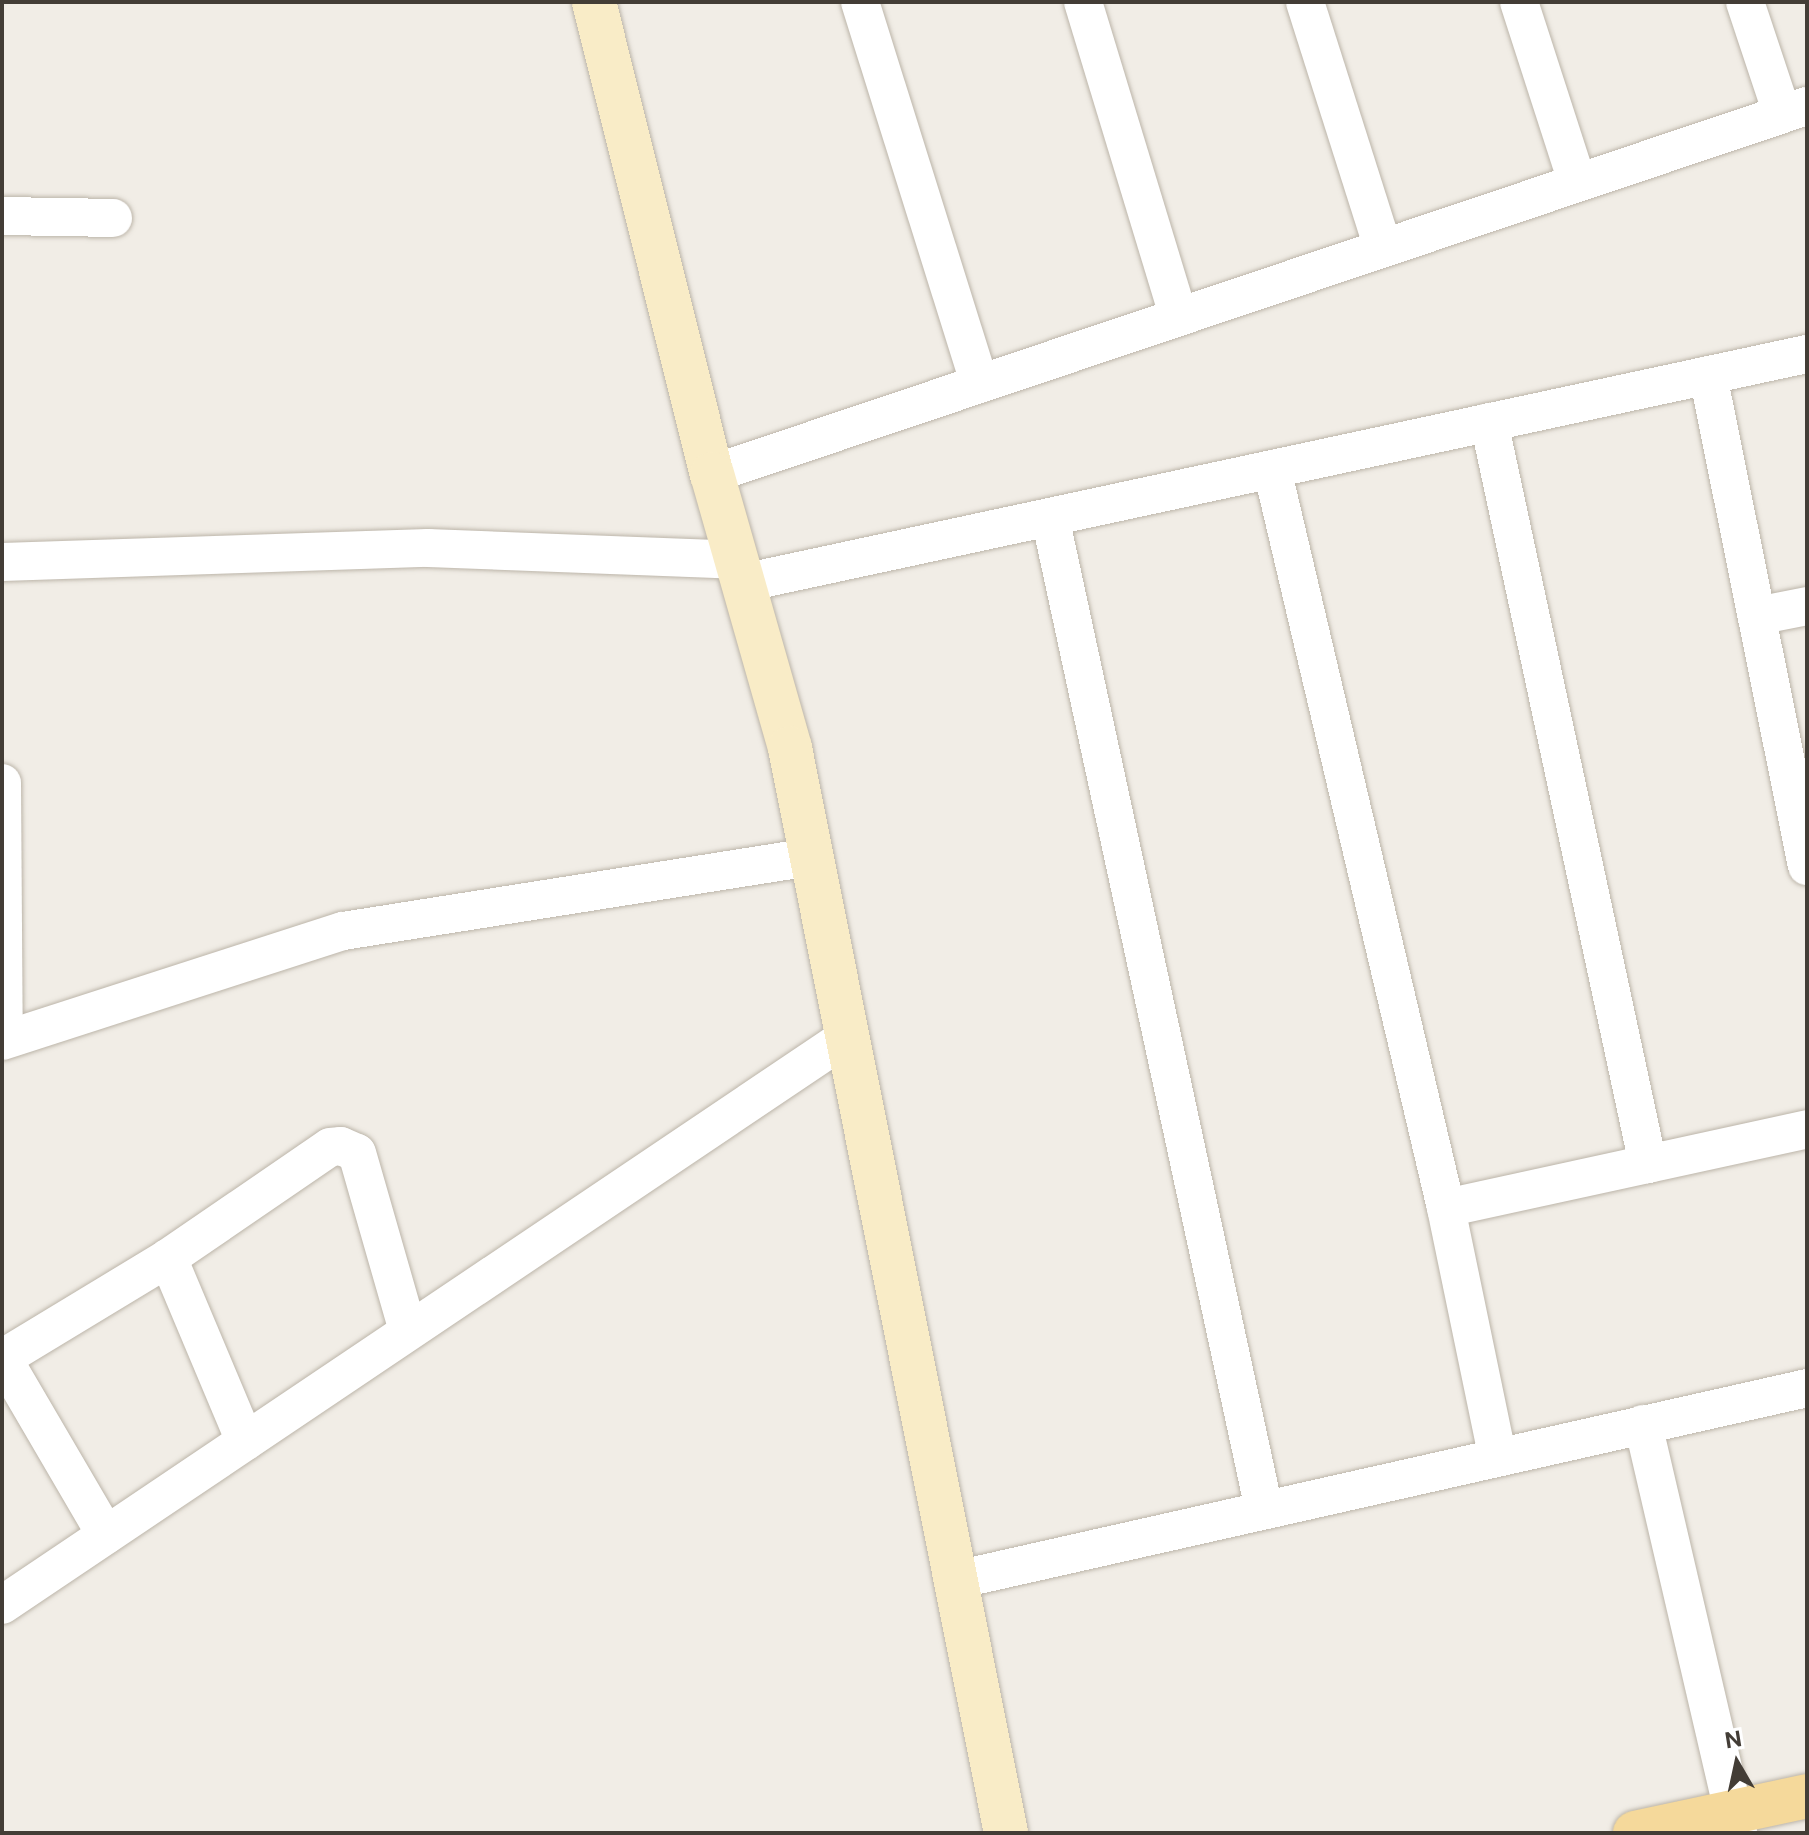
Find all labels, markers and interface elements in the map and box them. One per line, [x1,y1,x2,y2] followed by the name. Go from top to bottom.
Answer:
[1697,1723,1777,1803] north arrow
[1723,1725,1744,1753] text: N

